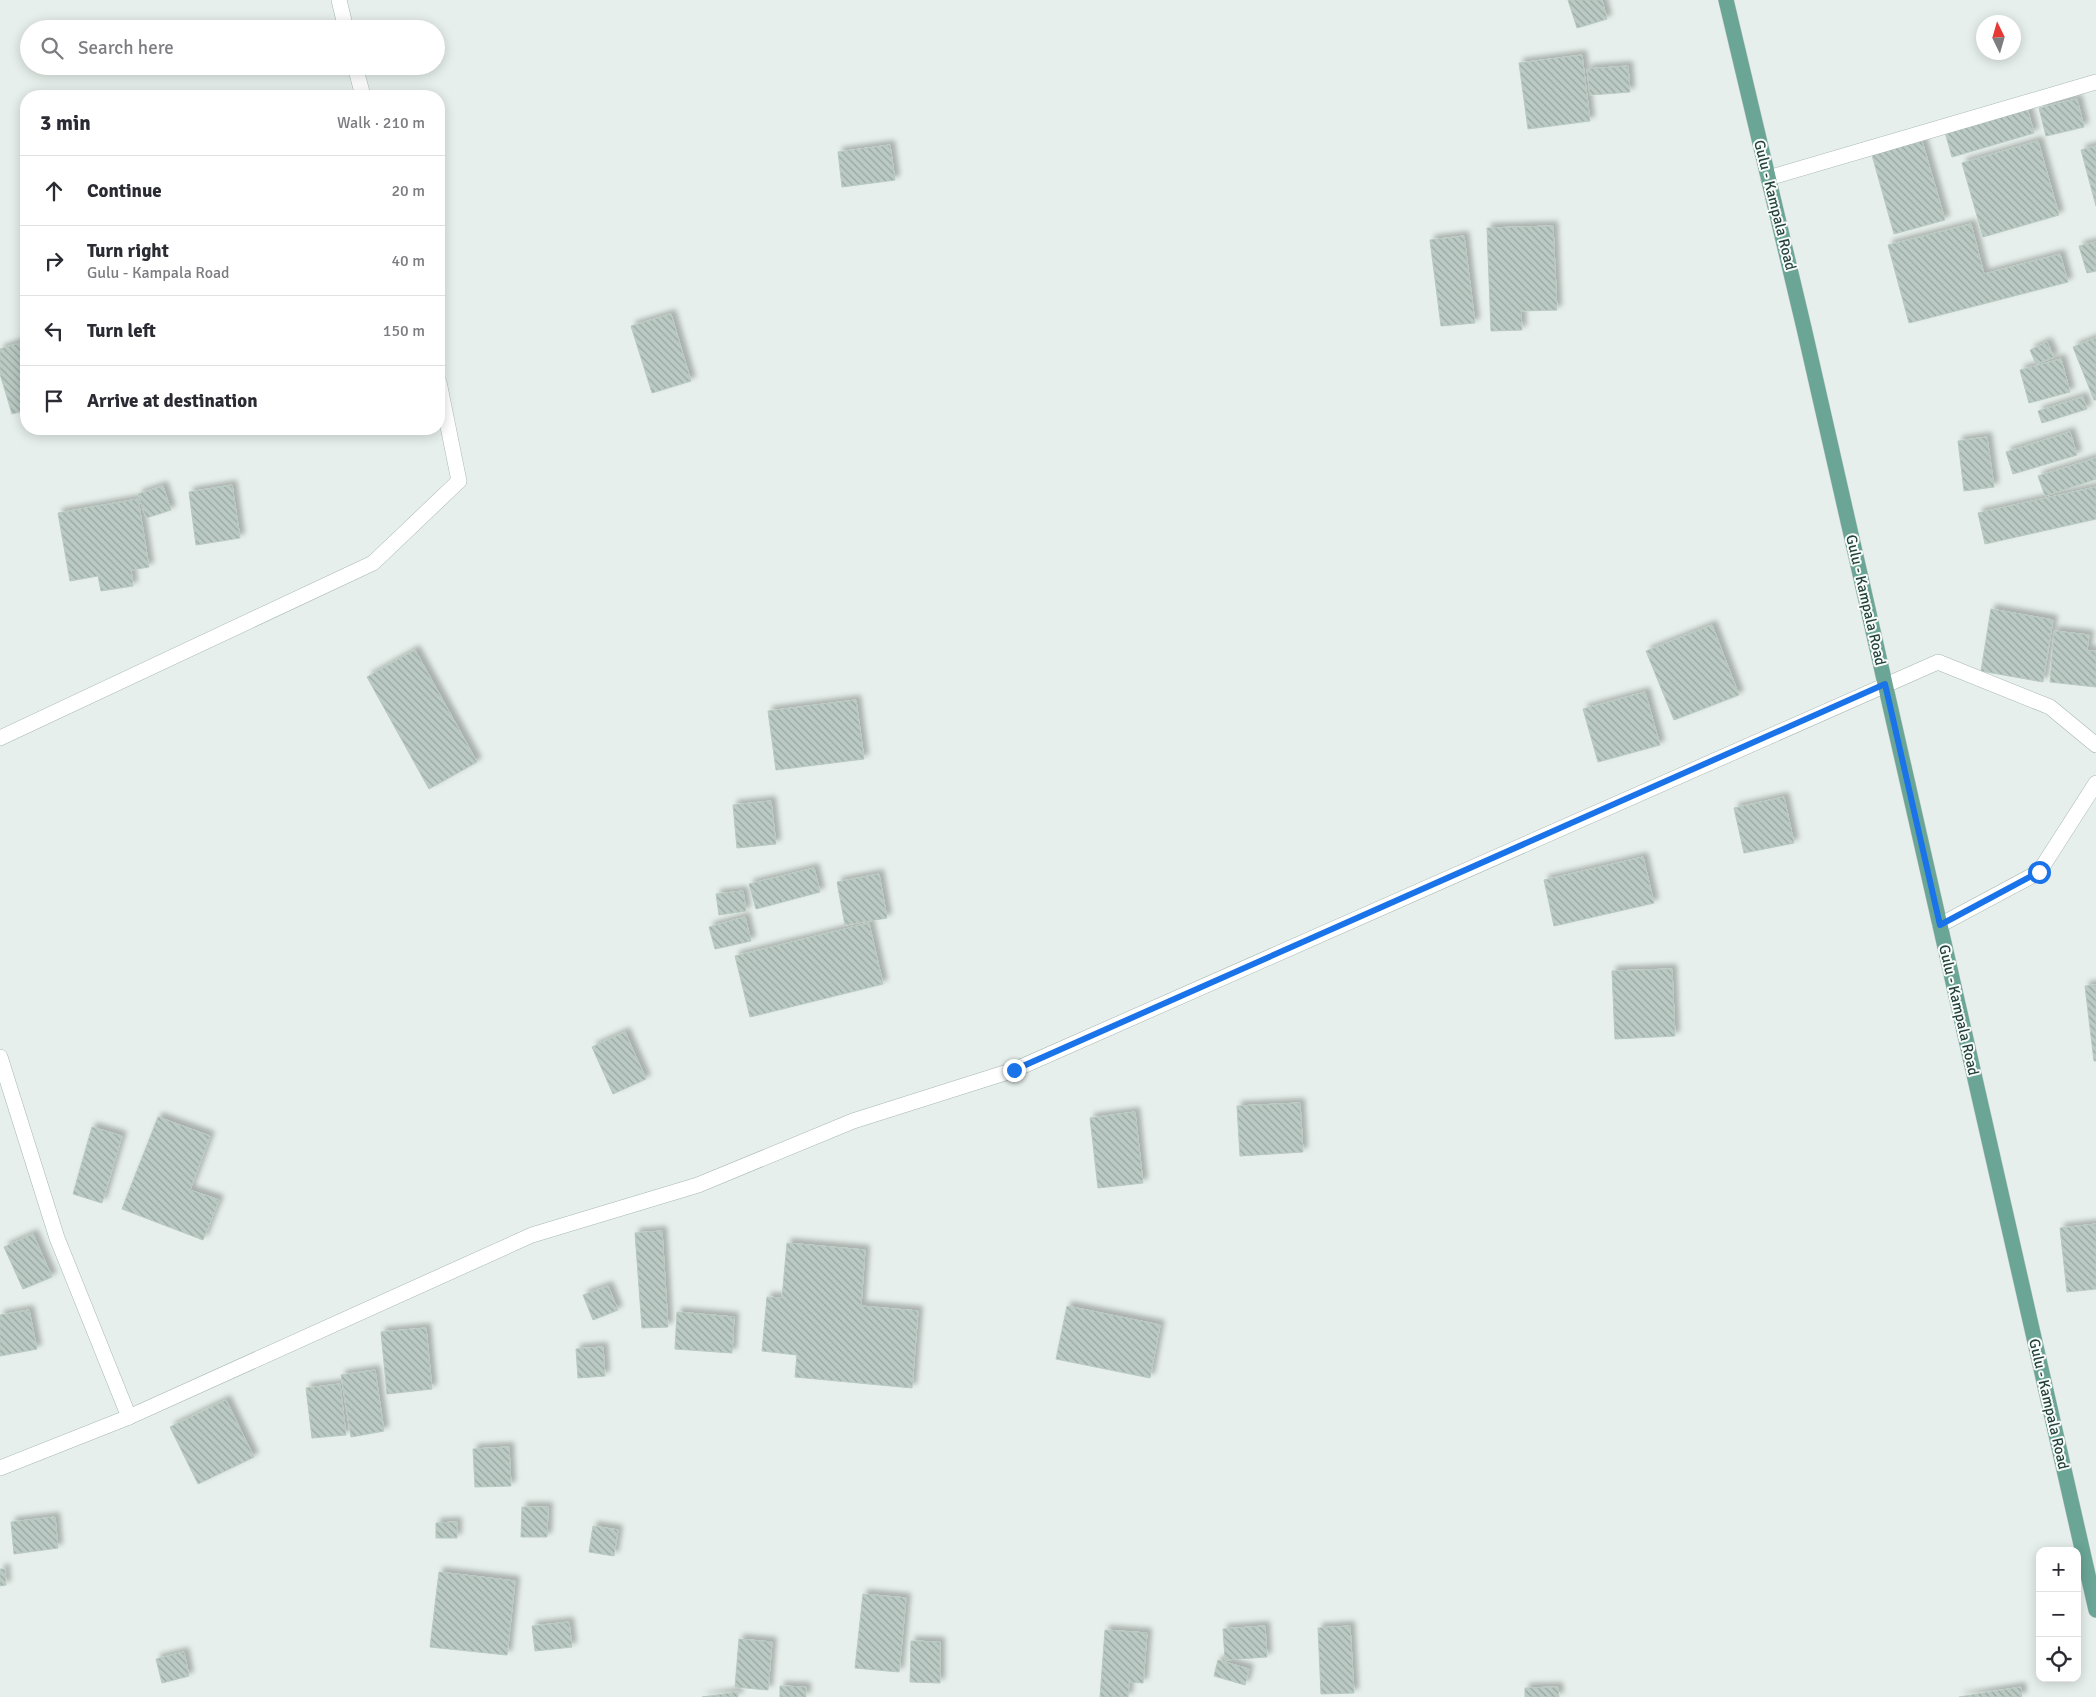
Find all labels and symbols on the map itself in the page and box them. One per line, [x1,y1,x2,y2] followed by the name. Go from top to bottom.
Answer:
[1976,15,2021,60] north arrow
[1750,138,1800,272] street label: Gulu - Kampala Road
[1842,533,1890,667] street label: Gulu - Kampala Road
[2028,861,2051,884] route start
[1935,943,1983,1077] street label: Gulu - Kampala Road
[1003,1059,1026,1082] route end
[2025,1337,2073,1471] street label: Gulu - Kampala Road

